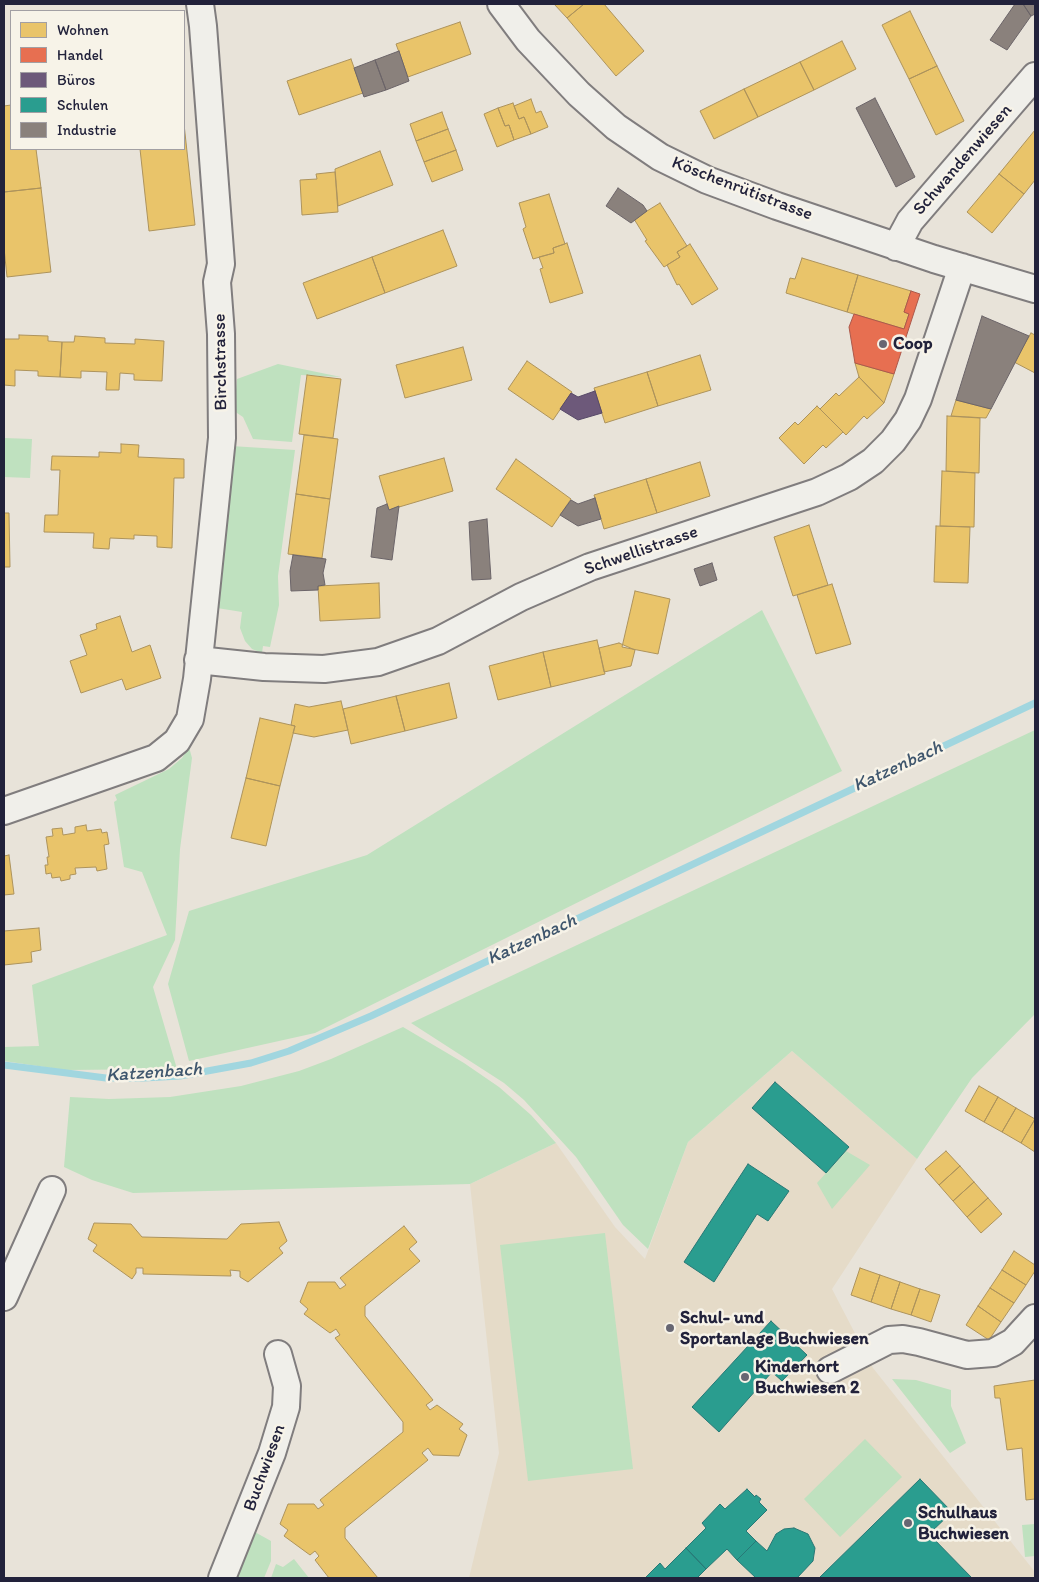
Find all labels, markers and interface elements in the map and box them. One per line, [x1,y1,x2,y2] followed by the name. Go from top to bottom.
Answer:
[10,10,185,150] legend
[57,21,109,39] text: Wohnen
[57,46,103,64] text: Handel
[57,71,95,89] text: Büros
[57,96,108,114] text: Schulen
[909,100,1017,220] street label: Schwandenwiesen
[57,121,117,139] text: Industrie
[669,152,815,226] street label: Köschenrütistrasse
[209,313,233,411] street label: Birchstrasse
[893,333,932,355] place label: Coop
[877,338,889,350] marker: Coop
[581,521,701,581] street label: Schwellistrasse
[850,736,946,798] water label: Katzenbach
[484,909,580,971] water label: Katzenbach
[105,1058,203,1088] water label: Katzenbach
[680,1307,869,1350] place label: Schul- und Sportanlage Buchwiesen
[664,1322,676,1334] marker: Schul- und Sportanlage Buchwiesen
[755,1356,859,1398] place label: Kinderhort Buchwiesen 2
[739,1371,751,1383] marker: Kinderhort Buchwiesen 2
[239,1422,291,1514] street label: Buchwiesen
[918,1502,1009,1545] place label: Schulhaus Buchwiesen
[902,1517,914,1529] marker: Schulhaus Buchwiesen

